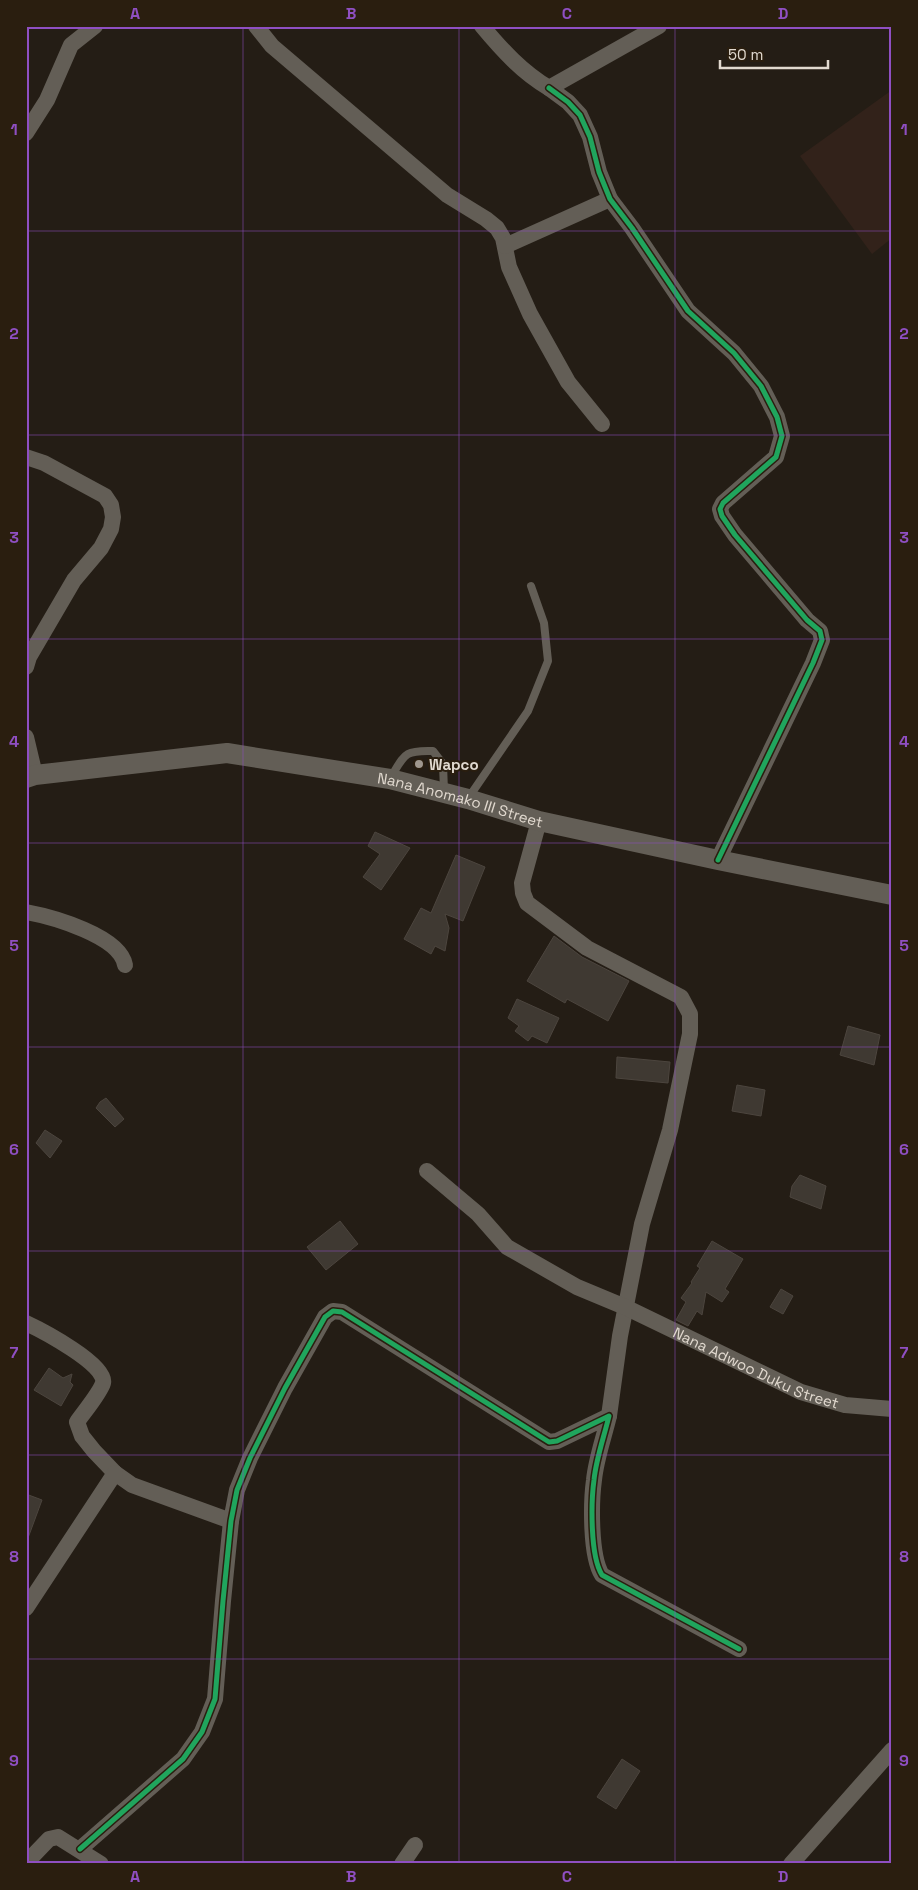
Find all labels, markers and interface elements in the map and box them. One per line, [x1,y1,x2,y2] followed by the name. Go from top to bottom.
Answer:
[130,3,140,24] text: A
[346,3,356,24] text: B
[562,3,572,24] text: C
[778,3,788,24] text: D
[720,38,828,70] scale bar
[728,45,763,64] text: 50 m
[10,119,18,140] text: 1
[900,119,908,140] text: 1
[9,323,19,344] text: 2
[899,323,909,344] text: 2
[9,527,19,548] text: 3
[899,527,909,548] text: 3
[9,731,19,752] text: 4
[899,731,909,752] text: 4
[429,755,479,774] place label: Wapco
[413,758,425,770] marker: Wapco
[376,768,545,831] street label: Nana Anomako III Street
[9,935,19,956] text: 5
[899,935,909,956] text: 5
[9,1139,19,1160] text: 6
[899,1139,909,1160] text: 6
[670,1322,841,1412] street label: Nana Adwoo Duku Street
[10,1342,19,1363] text: 7
[900,1342,909,1363] text: 7
[9,1546,19,1567] text: 8
[899,1546,909,1567] text: 8
[9,1750,19,1771] text: 9
[899,1750,909,1771] text: 9
[130,1866,140,1887] text: A
[346,1866,356,1887] text: B
[562,1866,572,1887] text: C
[778,1866,788,1887] text: D

